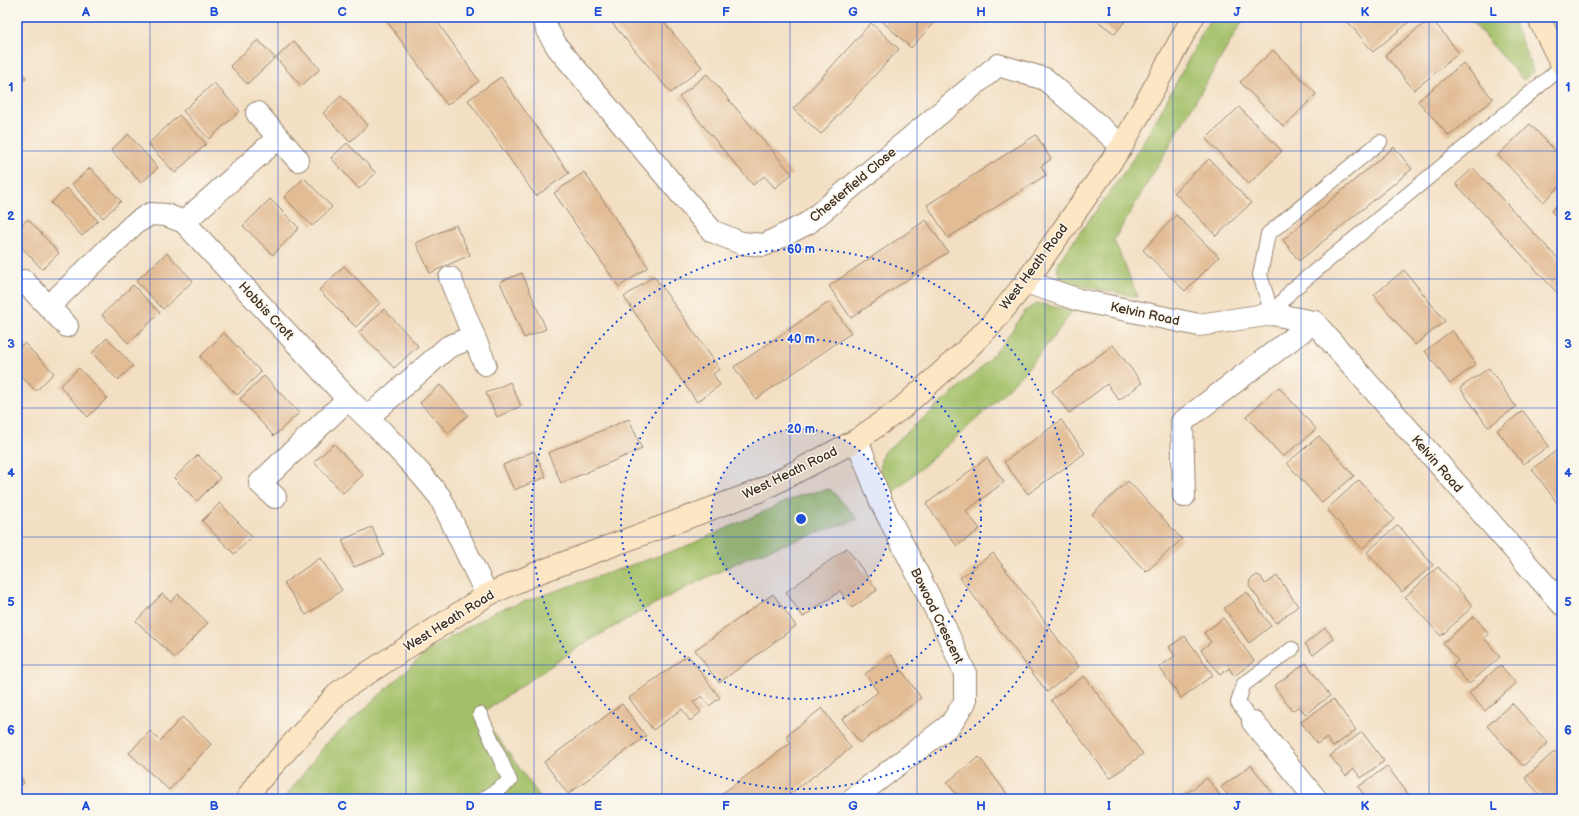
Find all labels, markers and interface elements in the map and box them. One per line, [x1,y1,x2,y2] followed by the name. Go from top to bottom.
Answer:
[81,4,90,20] text: A
[209,4,219,20] text: B
[337,4,347,20] text: C
[465,4,475,20] text: D
[594,4,603,20] text: E
[722,4,730,20] text: F
[848,4,858,20] text: G
[976,4,986,20] text: H
[1107,4,1111,20] text: I
[1233,4,1241,20] text: J
[1361,4,1370,20] text: K
[1489,4,1497,20] text: L
[8,79,14,95] text: 1
[1565,79,1571,95] text: 1
[807,144,900,226] street label: Chesterfield Close
[7,208,15,224] text: 2
[1564,208,1572,224] text: 2
[996,221,1072,313] street label: West Heath Road
[787,242,815,257] text: 60 m
[235,279,297,343] street label: Hobbis Croft
[1109,299,1181,329] street label: Kelvin Road
[787,332,815,347] text: 40 m
[7,336,15,352] text: 3
[1564,336,1572,352] text: 3
[787,422,815,437] text: 20 m
[1408,432,1466,496] street label: Kelvin Road
[740,443,840,503] street label: West Heath Road
[7,465,15,481] text: 4
[1564,465,1572,481] text: 4
[794,512,808,526] centre of rings
[907,566,967,666] street label: Bowood Crescent
[401,587,497,655] street label: West Heath Road
[7,594,15,610] text: 5
[1564,594,1572,610] text: 5
[7,722,15,738] text: 6
[1564,722,1572,738] text: 6
[81,798,90,814] text: A
[209,798,219,814] text: B
[337,798,347,814] text: C
[465,798,475,814] text: D
[594,798,603,814] text: E
[722,798,730,814] text: F
[848,798,858,814] text: G
[976,798,986,814] text: H
[1107,798,1111,814] text: I
[1233,798,1241,814] text: J
[1361,798,1370,814] text: K
[1489,798,1497,814] text: L

